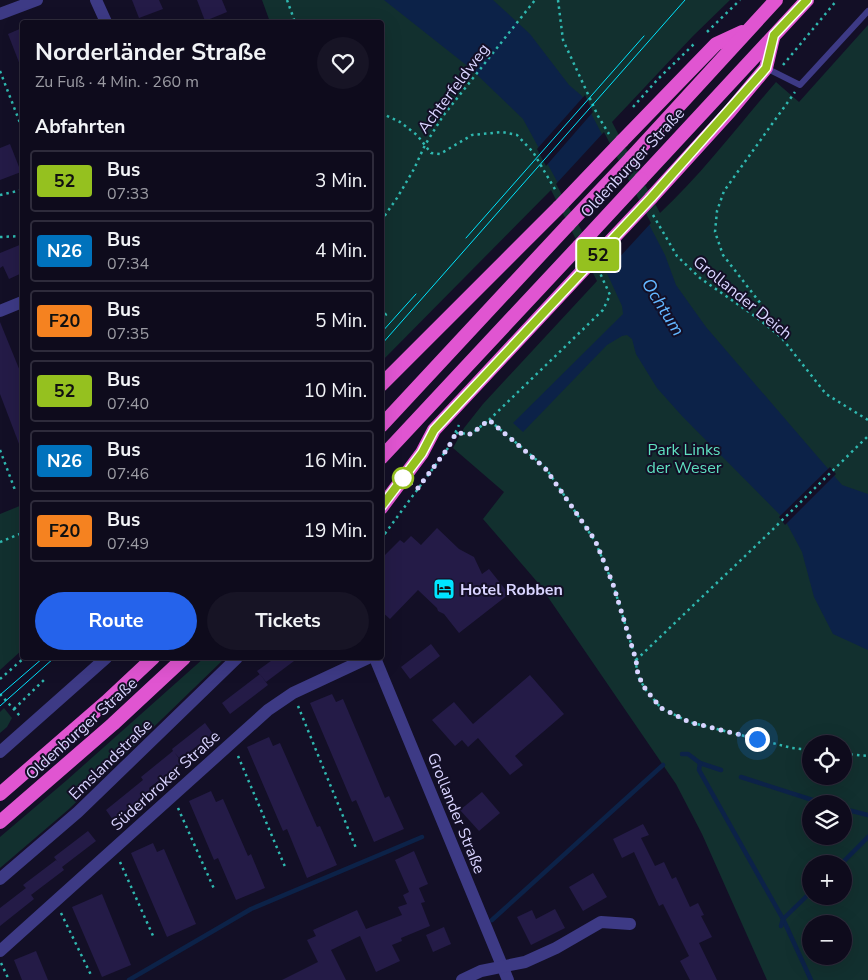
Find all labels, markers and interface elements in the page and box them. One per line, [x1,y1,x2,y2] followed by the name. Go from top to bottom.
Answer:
[35,36,266,68] text: Norderländer Straße
[317,37,369,89] button: heart
[413,39,495,138] street label: Achterfeldweg
[35,71,199,93] text: Zu Fuß · 4 Min. · 260 m
[576,103,690,223] street label: Oldenburger Straße
[35,114,125,140] text: Abfahrten
[107,157,140,183] text: Bus
[315,168,367,194] text: 3 Min.
[54,169,75,193] text: 52
[107,183,149,205] text: 07:33
[107,227,140,253] text: Bus
[315,238,367,264] text: 4 Min.
[47,239,82,263] text: N26
[576,239,620,271] line badge: 52
[587,243,609,267] text: 52
[688,251,796,345] street label: Grollander Deich
[107,253,149,275] text: 07:34
[636,273,690,341] water label: Ochtum
[107,297,140,323] text: Bus
[315,308,367,334] text: 5 Min.
[49,309,80,333] text: F20
[107,323,149,345] text: 07:35
[107,367,140,393] text: Bus
[304,378,367,404] text: 10 Min.
[54,379,75,403] text: 52
[107,393,149,415] text: 07:40
[107,437,140,463] text: Bus
[647,439,722,479] park label: Park Links der Weser
[304,448,367,474] text: 16 Min.
[47,449,82,473] text: N26
[107,463,149,485] text: 07:46
[392,467,414,489] unlabelled marker
[107,507,140,533] text: Bus
[304,518,367,544] text: 19 Min.
[49,519,80,543] text: F20
[107,533,149,555] text: 07:49
[432,577,456,601] hotel icon: Hotel Robben
[460,579,563,601] place label: Hotel Robben
[35,592,197,650] button: Route
[207,592,369,650] button: Tickets
[21,673,142,785] street label: Oldenburger Straße
[64,714,157,805] street label: Emslandstraße
[106,726,225,836] street label: Süderbroker Straße
[745,727,770,752] your location
[802,735,852,965] map controls
[802,735,852,785] button: locate
[422,750,490,877] street label: Grollander Straße
[802,795,852,845] button: layers
[802,855,852,905] button: +
[802,915,852,965] button: −

